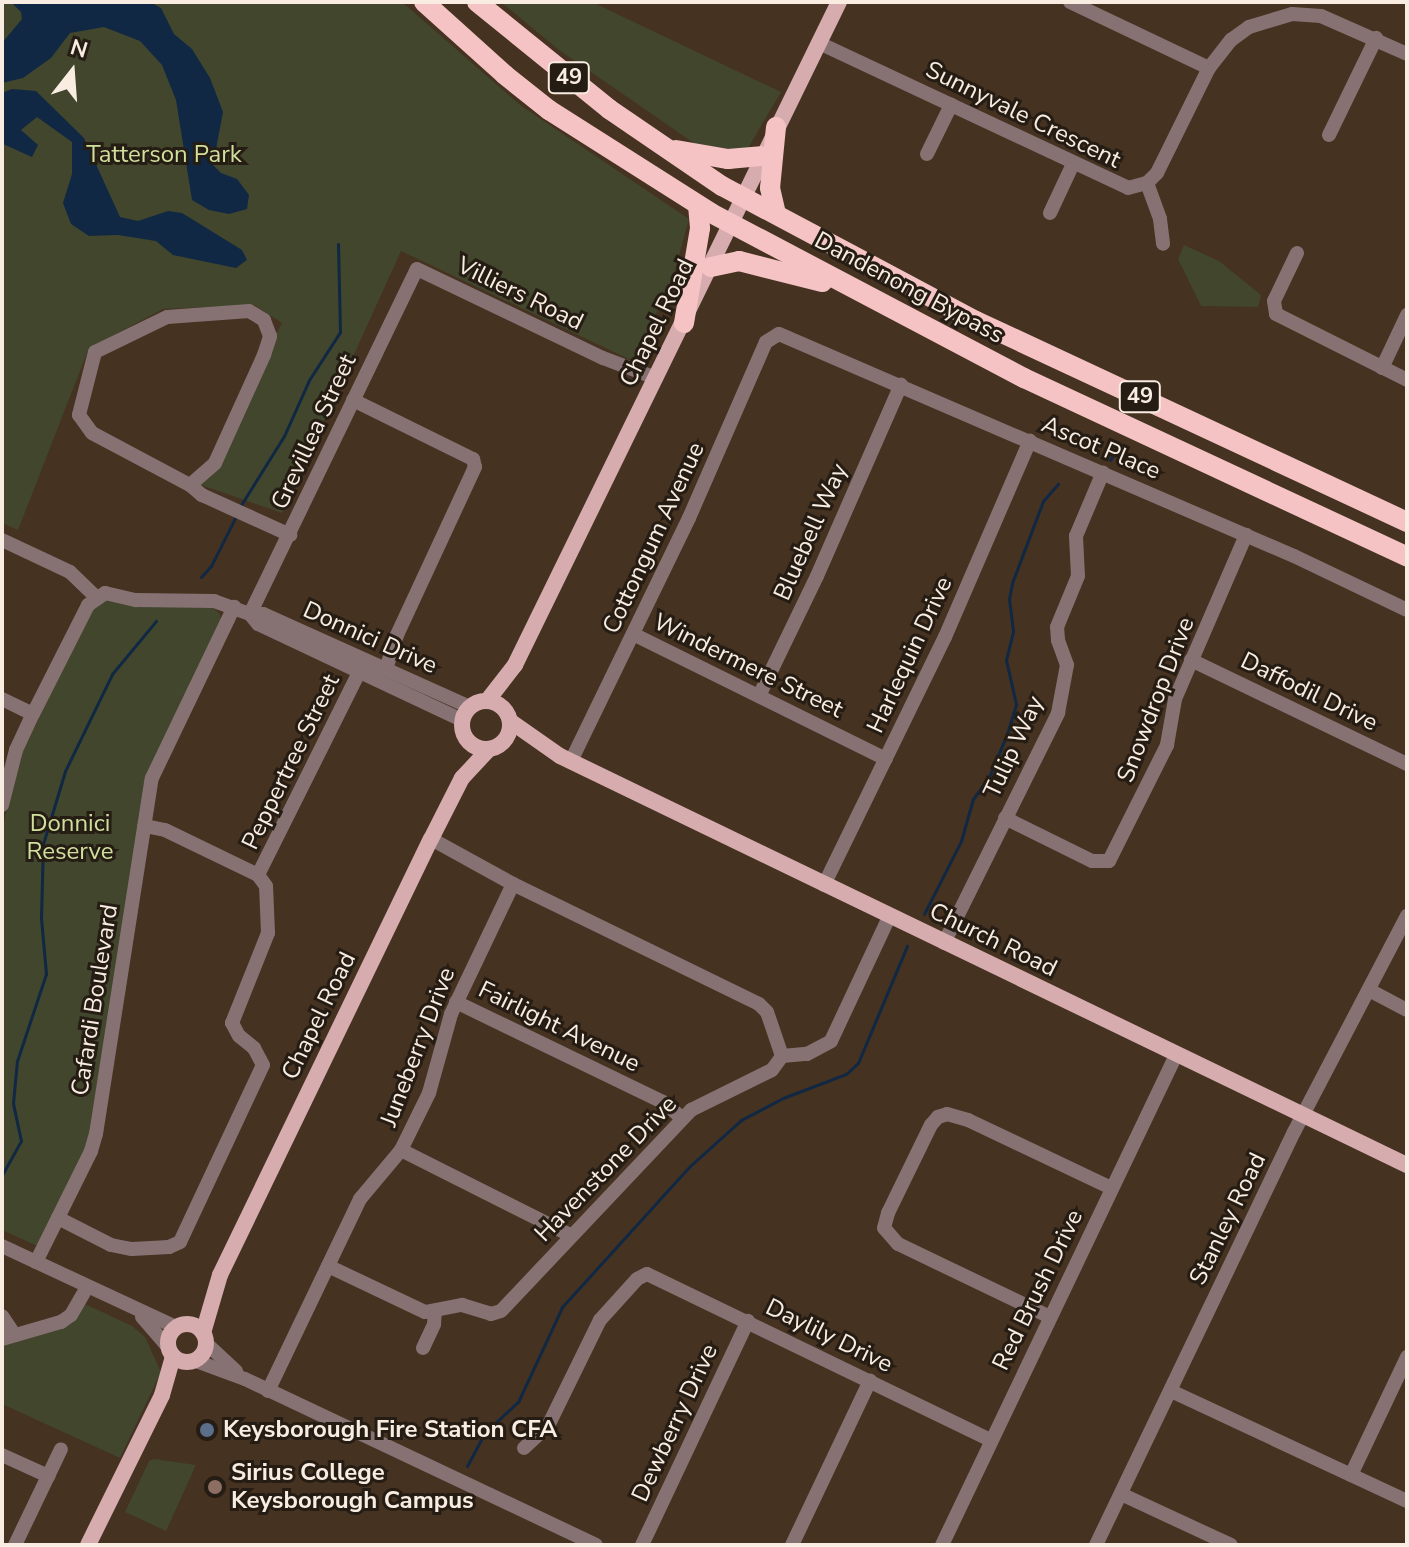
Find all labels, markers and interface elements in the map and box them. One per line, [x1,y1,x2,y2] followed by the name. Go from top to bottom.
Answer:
[32,32,112,112] north arrow
[67,32,91,66] text: N
[921,55,1125,175] street label: Sunnyvale Crescent
[547,60,591,96] road number: 49
[86,141,242,169] park label: Tatterson Park
[809,226,1009,350] street label: Dandenong Bypass
[452,251,588,337] street label: Villiers Road
[614,255,700,391] street label: Chapel Road
[266,350,362,514] street label: Grevillea Street
[1118,379,1162,415] road number: 49
[1037,410,1165,486] street label: Ascot Place
[597,438,711,638] street label: Cottongum Avenue
[768,459,854,605] street label: Bluebell Way
[861,572,959,738] street label: Harlequin Drive
[298,596,442,680] street label: Donnici Drive
[649,608,847,724] street label: Windermere Street
[1111,613,1201,787] street label: Snowdrop Drive
[1236,646,1382,738] street label: Daffodil Drive
[236,670,346,854] street label: Peppertree Street
[978,692,1050,802] street label: Tulip Way
[26,810,114,866] park label: Donnici Reserve
[924,897,1062,983] street label: Church Road
[66,902,124,1098] street label: Cafardi Boulevard
[276,948,362,1084] street label: Chapel Road
[375,964,461,1130] street label: Juneberry Drive
[474,975,644,1079] street label: Fairlight Avenue
[529,1090,683,1248] street label: Havenstone Drive
[1184,1148,1272,1290] street label: Stanley Road
[987,1205,1089,1375] street label: Red Brush Drive
[761,1293,897,1379] street label: Daylily Drive
[626,1340,724,1506] street label: Dewberry Drive
[223,1416,557,1444] place label: Keysborough Fire Station CFA
[198,1421,216,1439] marker: Keysborough Fire Station CFA
[231,1459,474,1515] place label: Sirius College Keysborough Campus
[206,1478,224,1496] marker: Sirius College Keysborough Campus

